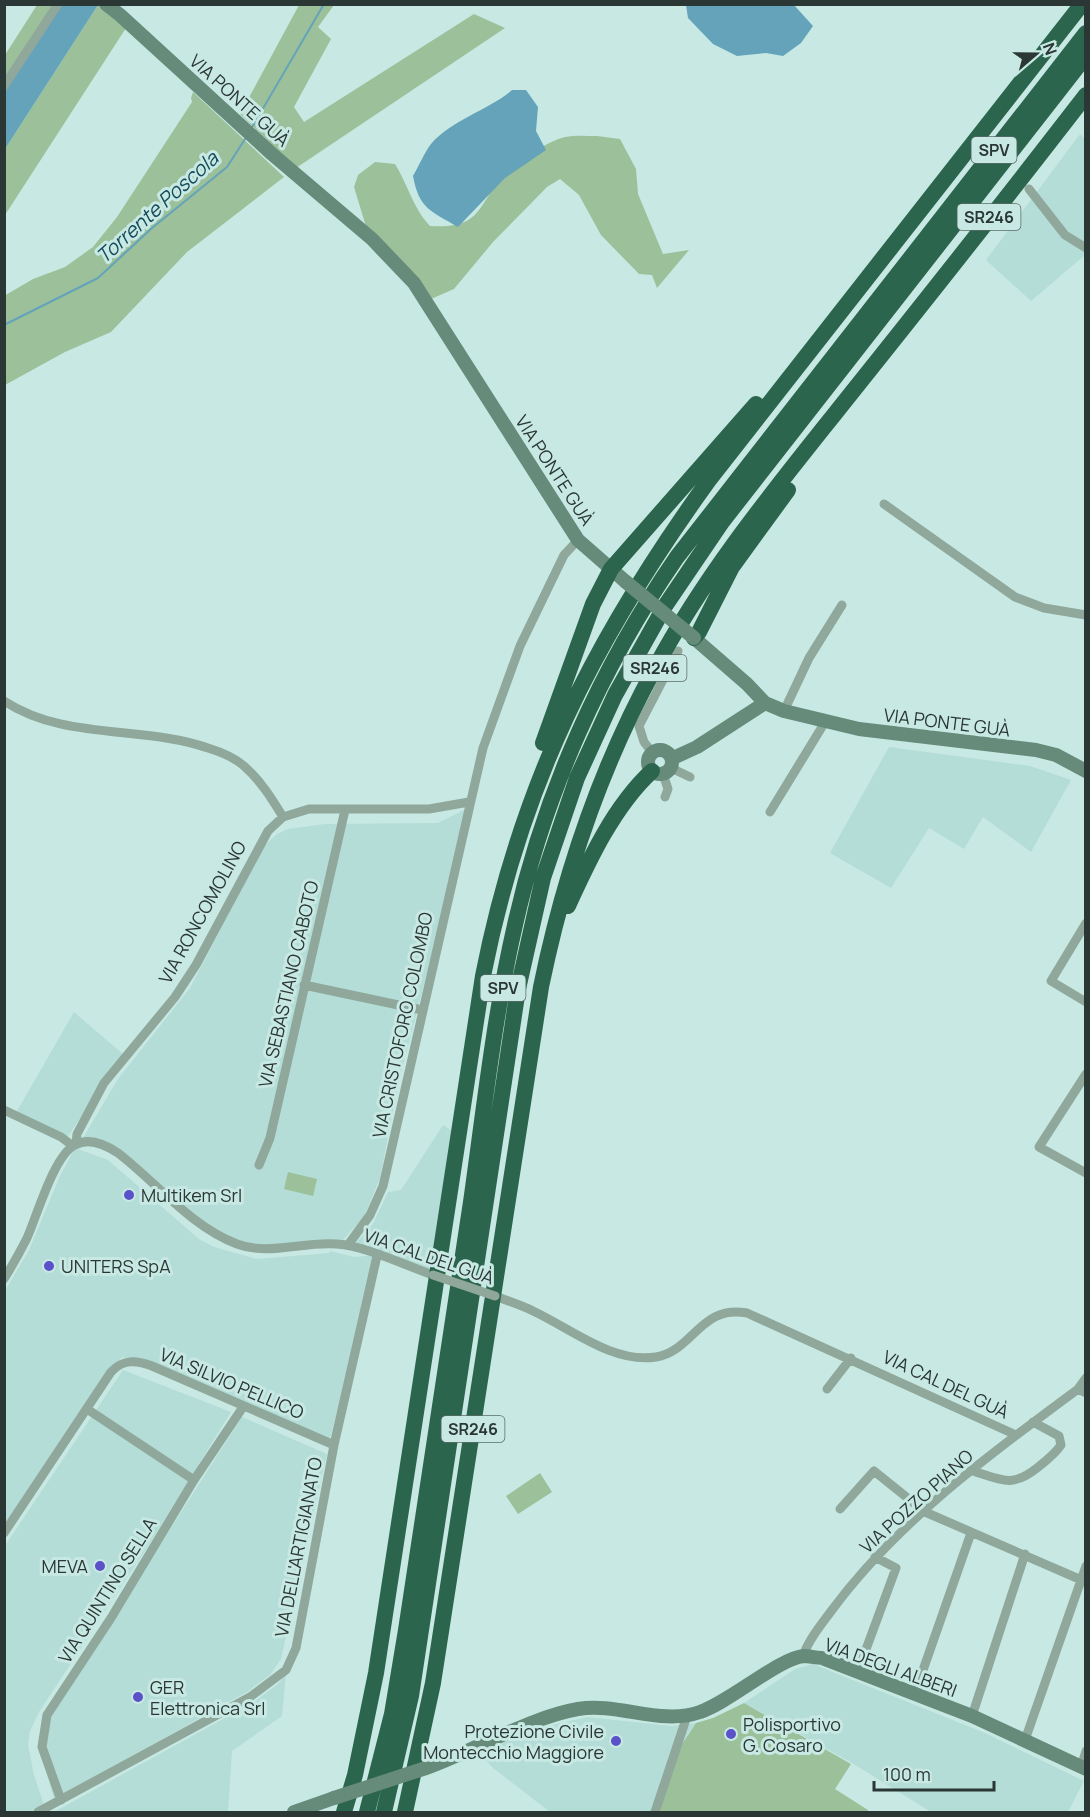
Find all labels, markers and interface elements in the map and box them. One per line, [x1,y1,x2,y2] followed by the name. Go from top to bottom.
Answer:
[1006,24,1066,84] north arrow
[1038,40,1062,58] text: N
[185,49,296,152] street label: VIA PONTE GUÀ
[972,137,1016,163] road number: SPV
[90,144,224,269] water label: Torrente Poscola
[958,204,1020,230] road number: SR246
[510,410,600,530] street label: VIA PONTE GUÀ
[624,655,686,681] road number: SR246
[882,702,1012,742] street label: VIA PONTE GUÀ
[153,836,251,988] street label: VIA RONCOMOLINO
[253,878,323,1090] street label: VIA SEBASTIANO CABOTO
[366,910,438,1140] street label: VIA CRISTOFORO COLOMBO
[480,975,526,1001] road number: SPV
[141,1183,242,1207] place label: Multikem Srl
[122,1188,136,1202] marker: Multikem Srl
[361,1222,498,1290] street label: VIA CAL DEL GUÀ
[61,1254,171,1278] place label: UNITERS SpA
[42,1259,56,1273] marker: UNITERS SpA
[156,1342,308,1424] street label: VIA SILVIO PELLICO
[879,1344,1013,1424] street label: VIA CAL DEL GUÀ
[442,1416,504,1442] road number: SR246
[854,1444,978,1558] street label: VIA POZZO PIANO
[269,1455,327,1639] street label: VIA DELL'ARTIGIANATO
[53,1512,162,1667] street label: VIA QUINTINO SELLA
[42,1554,89,1578] place label: MEVA
[93,1559,107,1573] marker: MEVA
[822,1632,960,1702] street label: VIA DEGLI ALBERI
[150,1675,265,1720] place label: GER Elettronica Srl
[131,1690,145,1704] marker: GER Elettronica Srl
[743,1712,841,1757] place label: Polisportivo G. Cosaro
[423,1719,604,1764] place label: Protezione Civile Montecchio Maggiore
[724,1727,738,1741] marker: Polisportivo G. Cosaro
[609,1734,623,1748] marker: Protezione Civile Montecchio Maggiore
[874,1754,994,1792] scale bar
[883,1762,931,1786] text: 100 m

